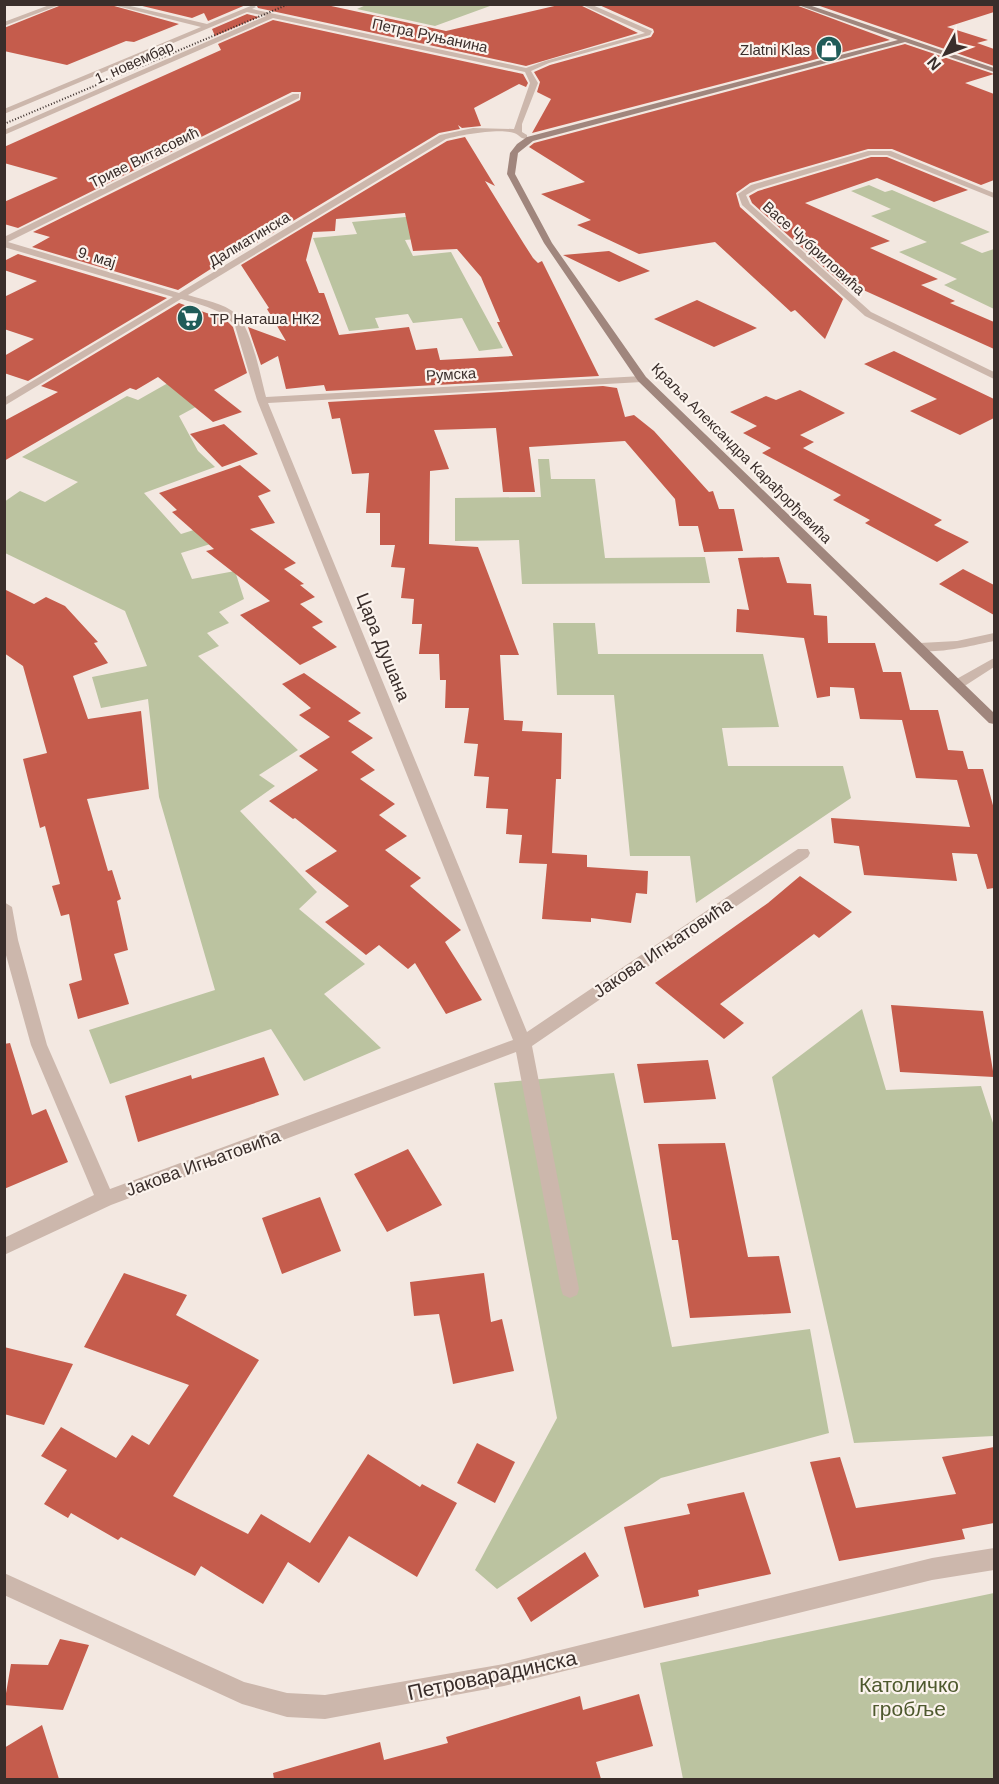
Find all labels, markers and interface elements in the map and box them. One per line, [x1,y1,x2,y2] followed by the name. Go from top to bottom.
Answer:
[371,14,490,56] street label: Петра Руњанина
[915,24,975,84] north arrow
[814,34,844,64] shop icon: Zlatni Klas
[92,37,176,87] street label: 1. новембар
[740,41,810,58] place label: Zlatni Klas
[924,54,944,73] text: N
[87,123,201,191] street label: Триве Витасовић
[759,198,869,299] street label: Васе Чубриловића
[205,208,293,270] street label: Далматинска
[76,243,118,271] street label: 9. мај
[175,303,205,333] supermarket icon: ТР Наташа НК2
[210,310,320,327] place label: ТР Наташа НК2
[648,359,836,547] street label: Краља Александра Карађорђевића
[425,364,477,384] street label: Румска
[352,590,414,705] street label: Цара Душана
[590,894,737,1002] street label: Јакова Игњатовића
[123,1125,284,1200] street label: Јакова Игњатовића
[405,1646,579,1704] street label: Петроварадинска
[859,1673,959,1720] park label: Католичко гробље

